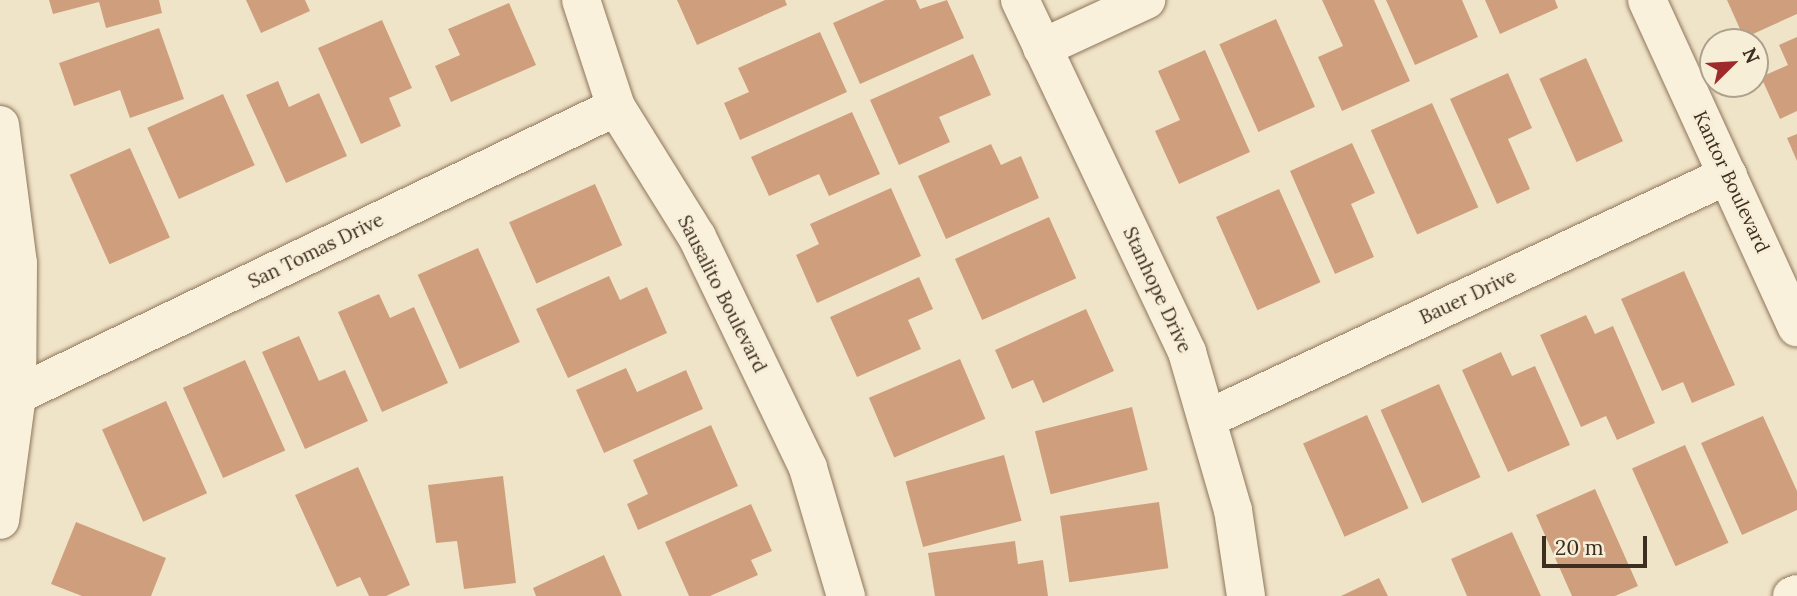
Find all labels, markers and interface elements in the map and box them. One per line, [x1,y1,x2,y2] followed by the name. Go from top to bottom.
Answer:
[1699,28,1769,98] north arrow
[1737,44,1765,67] text: N
[1688,107,1774,257] street label: Kantor Boulevard
[245,208,387,294] street label: San Tomas Drive
[673,212,771,376] street label: Sausalito Boulevard
[1118,224,1196,356] street label: Stanhope Drive
[1416,265,1520,329] street label: Bauer Drive
[1545,522,1650,566] scale bar
[1555,534,1604,561] text: 20 m

